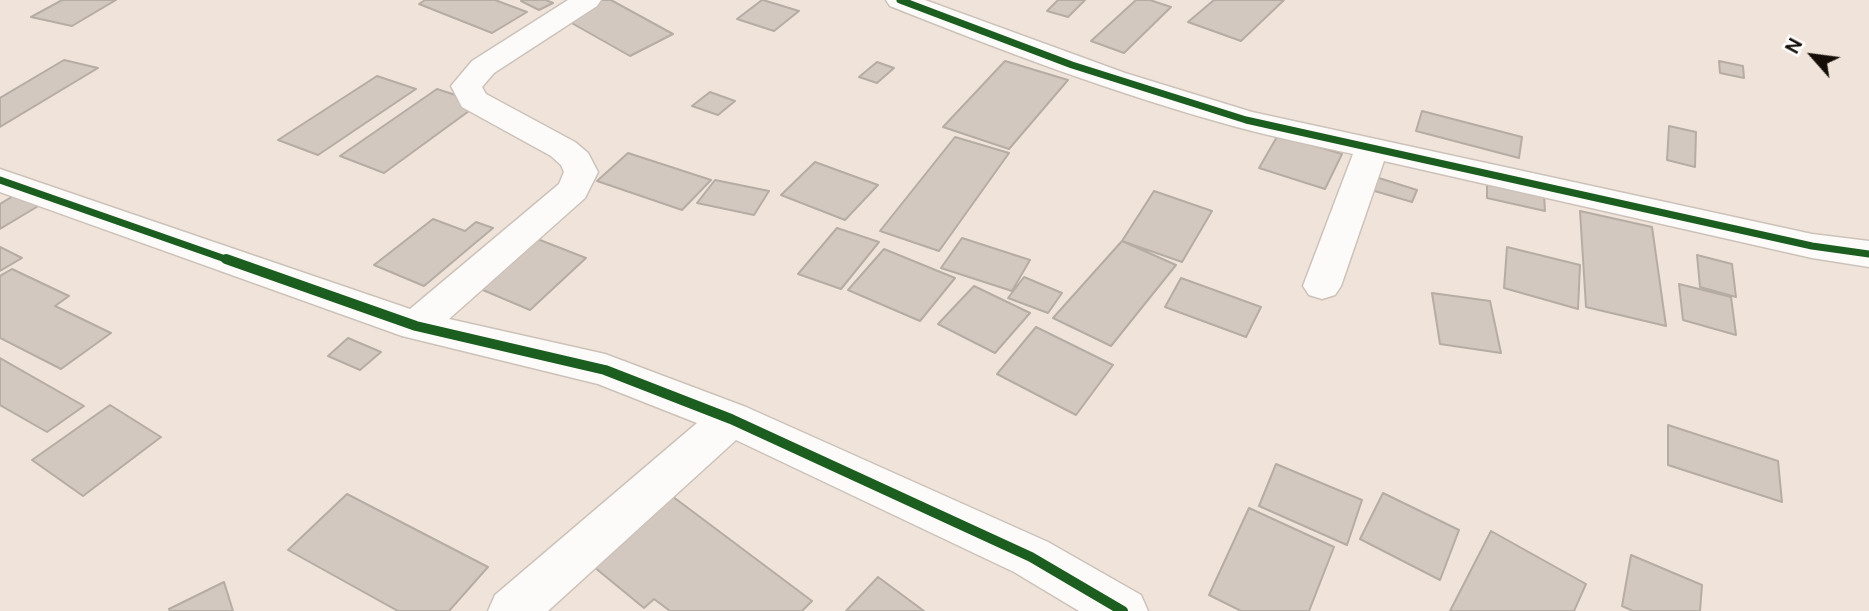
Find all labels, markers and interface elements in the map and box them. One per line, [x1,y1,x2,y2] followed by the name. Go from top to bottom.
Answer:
[1778,21,1848,91] north arrow
[1780,34,1808,58] text: N

